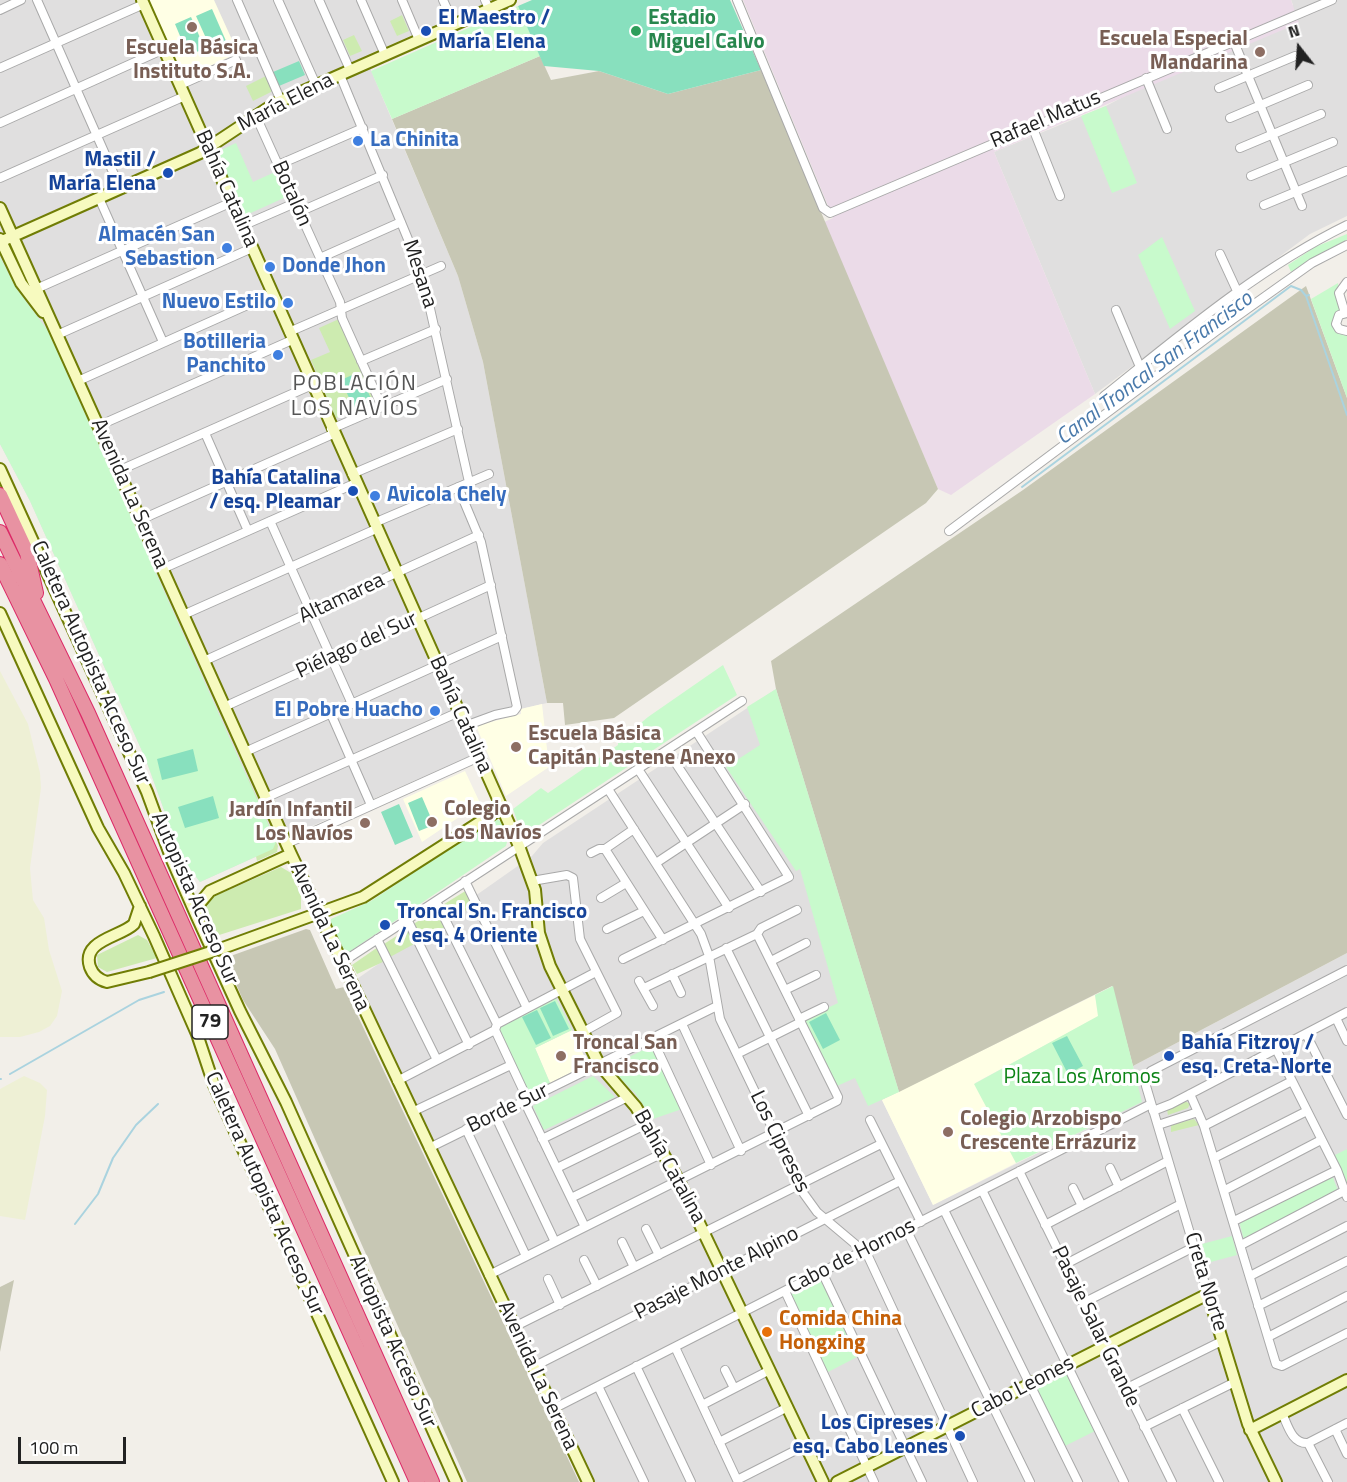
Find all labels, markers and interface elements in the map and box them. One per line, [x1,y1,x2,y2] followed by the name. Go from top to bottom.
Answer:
[438,6,550,56] place label: El Maestro / María Elena
[648,6,765,56] place label: Estadio Miguel Calvo
[1269,18,1329,78] north arrow
[1285,18,1303,44] text: N
[185,20,199,34] marker: Escuela Básica Instituto S.A.
[419,24,433,38] marker: El Maestro / María Elena
[629,24,643,38] marker: Estadio Miguel Calvo
[1099,27,1248,77] place label: Escuela Especial Mandarina
[125,36,259,86] place label: Escuela Básica Instituto S.A.
[1253,45,1267,59] marker: Escuela Especial Mandarina
[234,68,338,138] street label: María Elena
[987,85,1105,155] street label: Rafael Matus
[189,127,263,251] street label: Bahía Catalina
[370,128,459,154] place label: La Chinita
[351,134,365,148] marker: La Chinita
[48,148,156,198] place label: Mastil / María Elena
[265,157,317,231] street label: Botalón
[161,166,175,180] marker: Mastil / María Elena
[98,223,215,273] place label: Almacén San Sebastion
[396,237,442,311] street label: Mesana
[220,241,234,255] marker: Almacén San Sebastion
[282,254,386,280] place label: Donde Jhon
[263,260,277,274] marker: Donde Jhon
[1052,286,1258,452] water label: Canal Troncal San Francisco
[162,290,276,316] place label: Nuevo Estilo
[281,296,295,310] marker: Nuevo Estilo
[183,330,266,380] place label: Botilleria Panchito
[271,348,285,362] marker: Botilleria Panchito
[291,372,419,424] district label: POBLACIÓN LOS NAVÍOS
[85,415,173,573] street label: Avenida La Serena
[209,466,341,516] place label: Bahía Catalina / esq. Pleamar
[387,483,507,509] place label: Avicola Chely
[346,484,360,498] marker: Bahía Catalina / esq. Pleamar
[368,489,382,503] marker: Avicola Chely
[25,537,155,789] street label: Caletera Autopista Acceso Sur
[295,568,389,630] street label: Altamarea
[293,607,421,685] street label: Piélago del Sur
[423,653,497,777] street label: Bahía Catalina
[274,698,423,724] place label: El Pobre Huacho
[428,704,442,718] marker: El Pobre Huacho
[528,722,736,772] place label: Escuela Básica Capitán Pastene Anexo
[509,740,523,754] marker: Escuela Básica Capitán Pastene Anexo
[444,797,542,847] place label: Colegio Los Navíos
[229,798,353,848] place label: Jardín Infantil Los Navíos
[145,809,243,989] street label: Autopista Acceso Sur
[425,815,439,829] marker: Colegio Los Navíos
[358,816,372,830] marker: Jardín Infantil Los Navíos
[283,859,375,1015] street label: Avenida La Serena
[397,900,587,950] place label: Troncal Sn. Francisco / esq. 4 Oriente
[378,918,392,932] marker: Troncal Sn. Francisco / esq. 4 Oriente
[192,1005,228,1039] road number: 79
[573,1031,678,1081] place label: Troncal San Francisco
[1181,1031,1332,1081] place label: Bahía Fitzroy / esq. Creta-Norte
[554,1049,568,1063] marker: Troncal San Francisco
[1162,1049,1176,1063] marker: Bahía Fitzroy / esq. Creta-Norte
[1003,1065,1161,1091] park label: Plaza Los Aromos
[199,1068,329,1320] street label: Caletera Autopista Acceso Sur
[463,1079,553,1139] street label: Borde Sur
[743,1087,815,1197] street label: Los Cipreses
[628,1106,710,1228] street label: Bahía Catalina
[960,1107,1136,1157] place label: Colegio Arzobispo Crescente Errázuriz
[941,1125,955,1139] marker: Colegio Arzobispo Crescente Errázuriz
[784,1214,920,1300] street label: Cabo de Hornos
[631,1222,803,1326] street label: Pasaje Monte Alpino
[1178,1230,1232,1334] street label: Creta Norte
[1045,1242,1145,1412] street label: Pasaje Salar Grande
[343,1252,441,1432] street label: Autopista Acceso Sur
[491,1298,583,1454] street label: Avenida La Serena
[779,1307,902,1357] place label: Comida China Hongxing
[760,1325,774,1339] marker: Comida China Hongxing
[967,1351,1079,1425] street label: Cabo Leones
[793,1411,948,1461] place label: Los Cipreses / esq. Cabo Leones
[21,1425,129,1463] scale bar
[953,1429,967,1443] marker: Los Cipreses / esq. Cabo Leones
[29,1434,78,1461] text: 100 m

